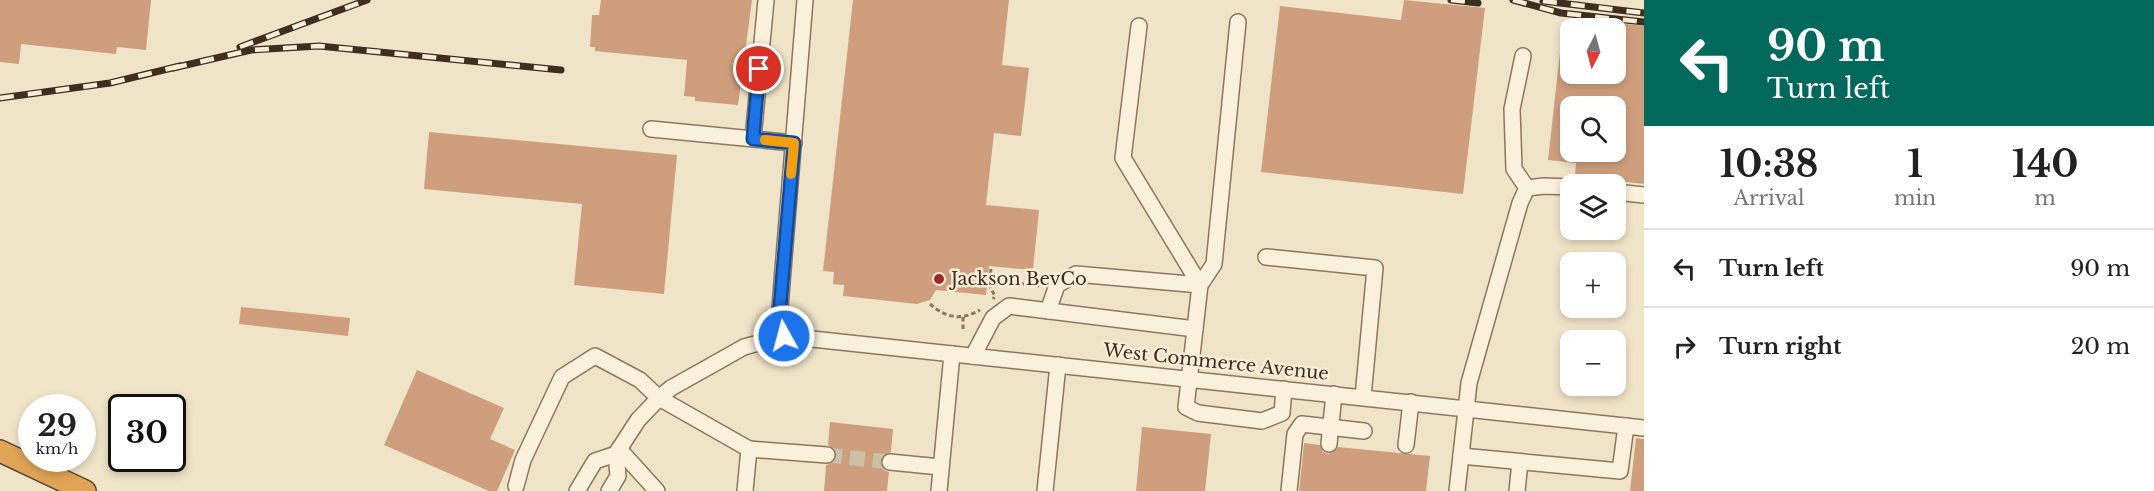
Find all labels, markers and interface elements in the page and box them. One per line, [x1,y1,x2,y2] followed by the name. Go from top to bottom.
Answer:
[1560,18,1626,84] north arrow
[1560,18,1626,396] map controls
[1767,20,1885,72] text: 90 m
[1668,24,1746,102] icon: left
[733,43,784,94] pin
[742,52,775,85] icon: arrive
[1767,72,1890,105] text: Turn left
[1560,96,1626,162] button: search
[1720,142,1818,187] text: 10:38
[1907,142,1923,187] text: 1
[2012,142,2078,187] text: 140
[1560,174,1626,240] button: layers
[1734,186,1804,210] text: Arrival
[1894,186,1936,210] text: min
[2034,186,2056,210] text: m
[1560,252,1626,318] button: +
[1668,252,1701,285] icon: left
[1719,255,1824,282] text: Turn left
[2070,255,2130,282] text: 90 m
[949,268,1087,290] place label: Jackson BevCo
[932,272,946,286] marker: Jackson BevCo
[752,304,816,368] position arrow
[1560,330,1626,396] button: −
[1668,330,1701,363] icon: right
[1719,333,1841,360] text: Turn right
[2071,333,2130,360] text: 20 m
[1101,339,1330,385] street label: West Commerce Avenue
[108,394,186,472] speed limit sign: 30
[37,407,77,444] text: 29
[36,439,78,458] text: km/h

